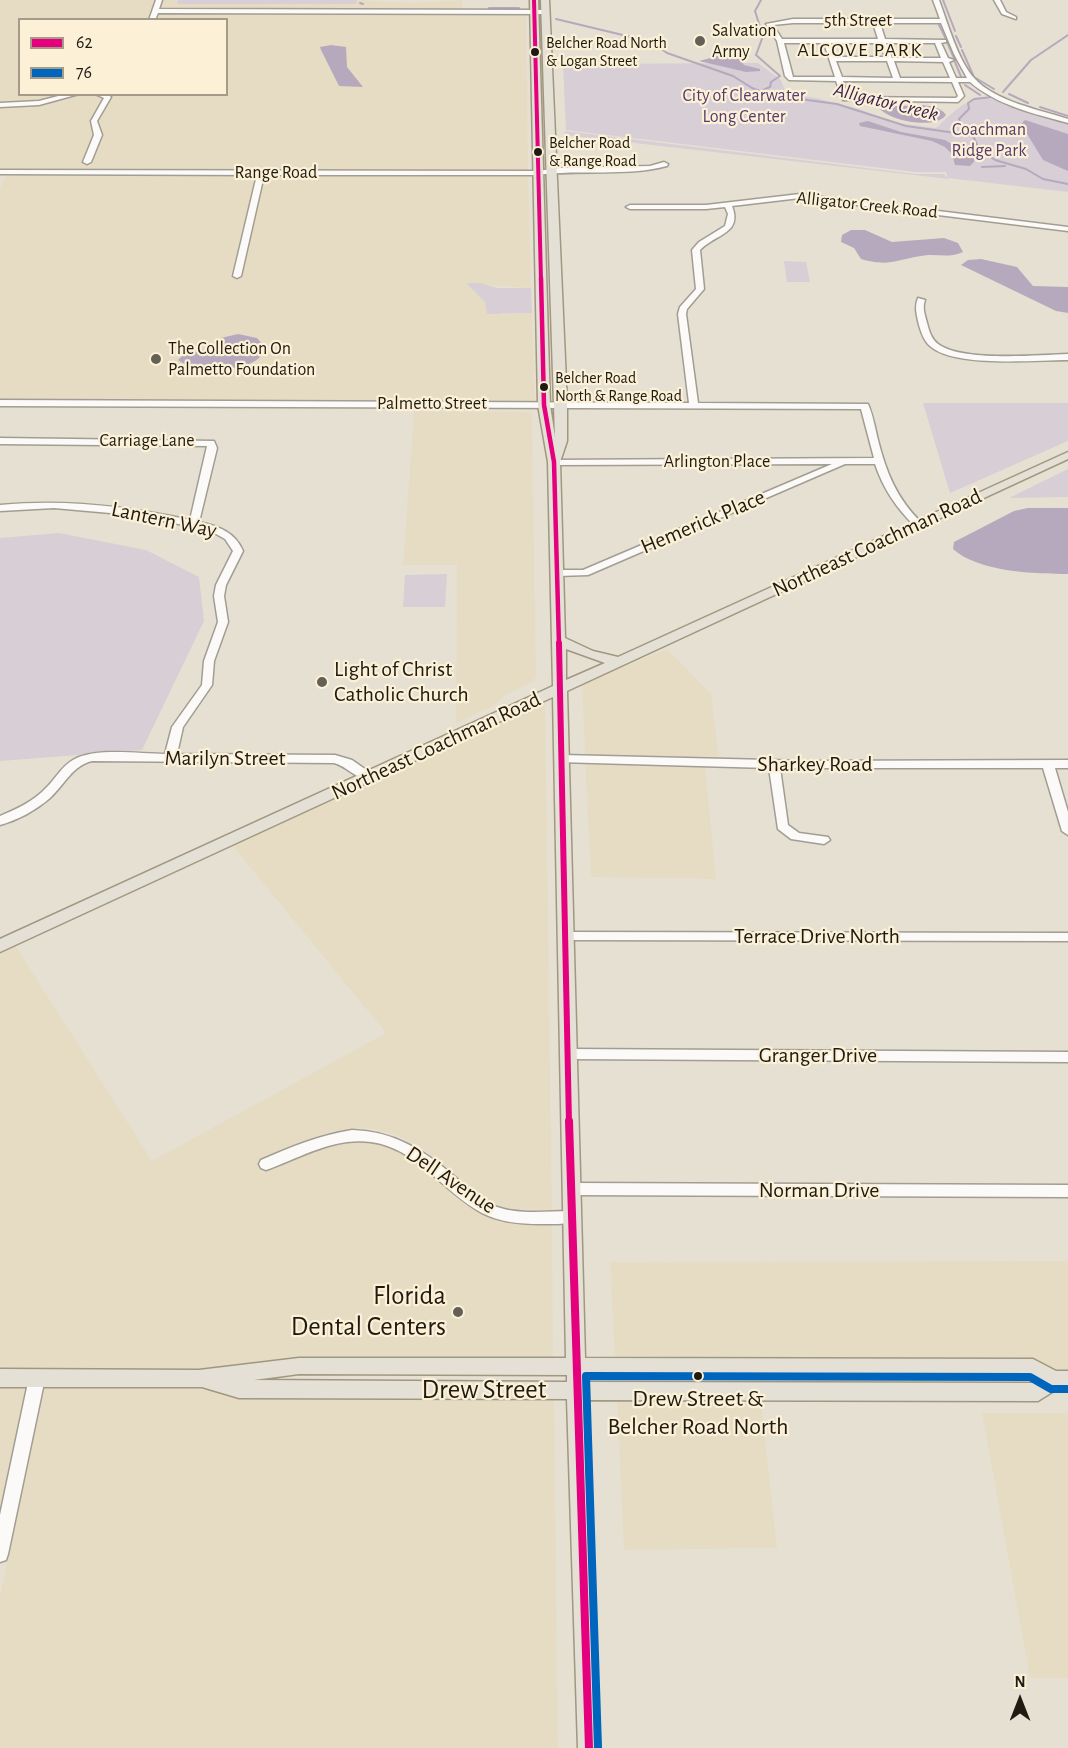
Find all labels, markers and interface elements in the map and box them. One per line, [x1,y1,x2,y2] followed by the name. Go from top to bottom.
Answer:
[824,10,892,32] street label: 5th Street
[18,18,228,96] legend
[712,20,777,63] place label: Salvation Army
[546,33,667,71] place label: Belcher Road North & Logan Street
[76,34,93,52] text: 62
[693,34,707,48] marker: Salvation Army
[797,38,923,62] district label: ALCOVE PARK
[529,46,541,58] marker: Belcher Road North & Logan Street
[76,64,92,82] text: 76
[831,77,941,127] water label: Alligator Creek
[682,85,806,128] park label: City of Clearwater Long Center
[952,119,1026,162] park label: Coachman Ridge Park
[549,133,636,171] place label: Belcher Road & Range Road
[532,146,544,158] marker: Belcher Road & Range Road
[235,162,317,184] street label: Range Road
[795,187,939,223] street label: Alligator Creek Road
[168,338,315,380] place label: The Collection On Palmetto Foundation
[149,352,163,366] marker: The Collection On Palmetto Foundation
[555,368,682,406] place label: Belcher Road North & Range Road
[538,381,550,393] marker: Belcher Road North & Range Road
[377,393,487,415] street label: Palmetto Street
[99,430,195,452] street label: Carriage Lane
[664,451,770,473] street label: Arlington Place
[768,483,986,603] street label: Northeast Coachman Road
[637,484,769,560] street label: Hemerick Place
[109,496,219,544] street label: Lantern Way
[334,656,469,708] place label: Light of Christ Catholic Church
[315,675,329,689] marker: Light of Christ Catholic Church
[327,686,545,806] street label: Northeast Coachman Road
[164,745,286,771] street label: Marilyn Street
[757,751,873,777] street label: Sharkey Road
[734,923,900,949] street label: Terrace Drive North
[759,1042,877,1068] street label: Granger Drive
[401,1140,501,1220] street label: Dell Avenue
[759,1177,879,1203] street label: Norman Drive
[291,1280,446,1343] place label: Florida Dental Centers
[451,1305,465,1319] marker: Florida Dental Centers
[692,1370,704,1382] marker: Drew Street & Belcher Road North
[422,1374,546,1406] street label: Drew Street
[607,1385,789,1441] place label: Drew Street & Belcher Road North
[990,1670,1050,1730] north arrow
[1014,1674,1026,1690] text: N

